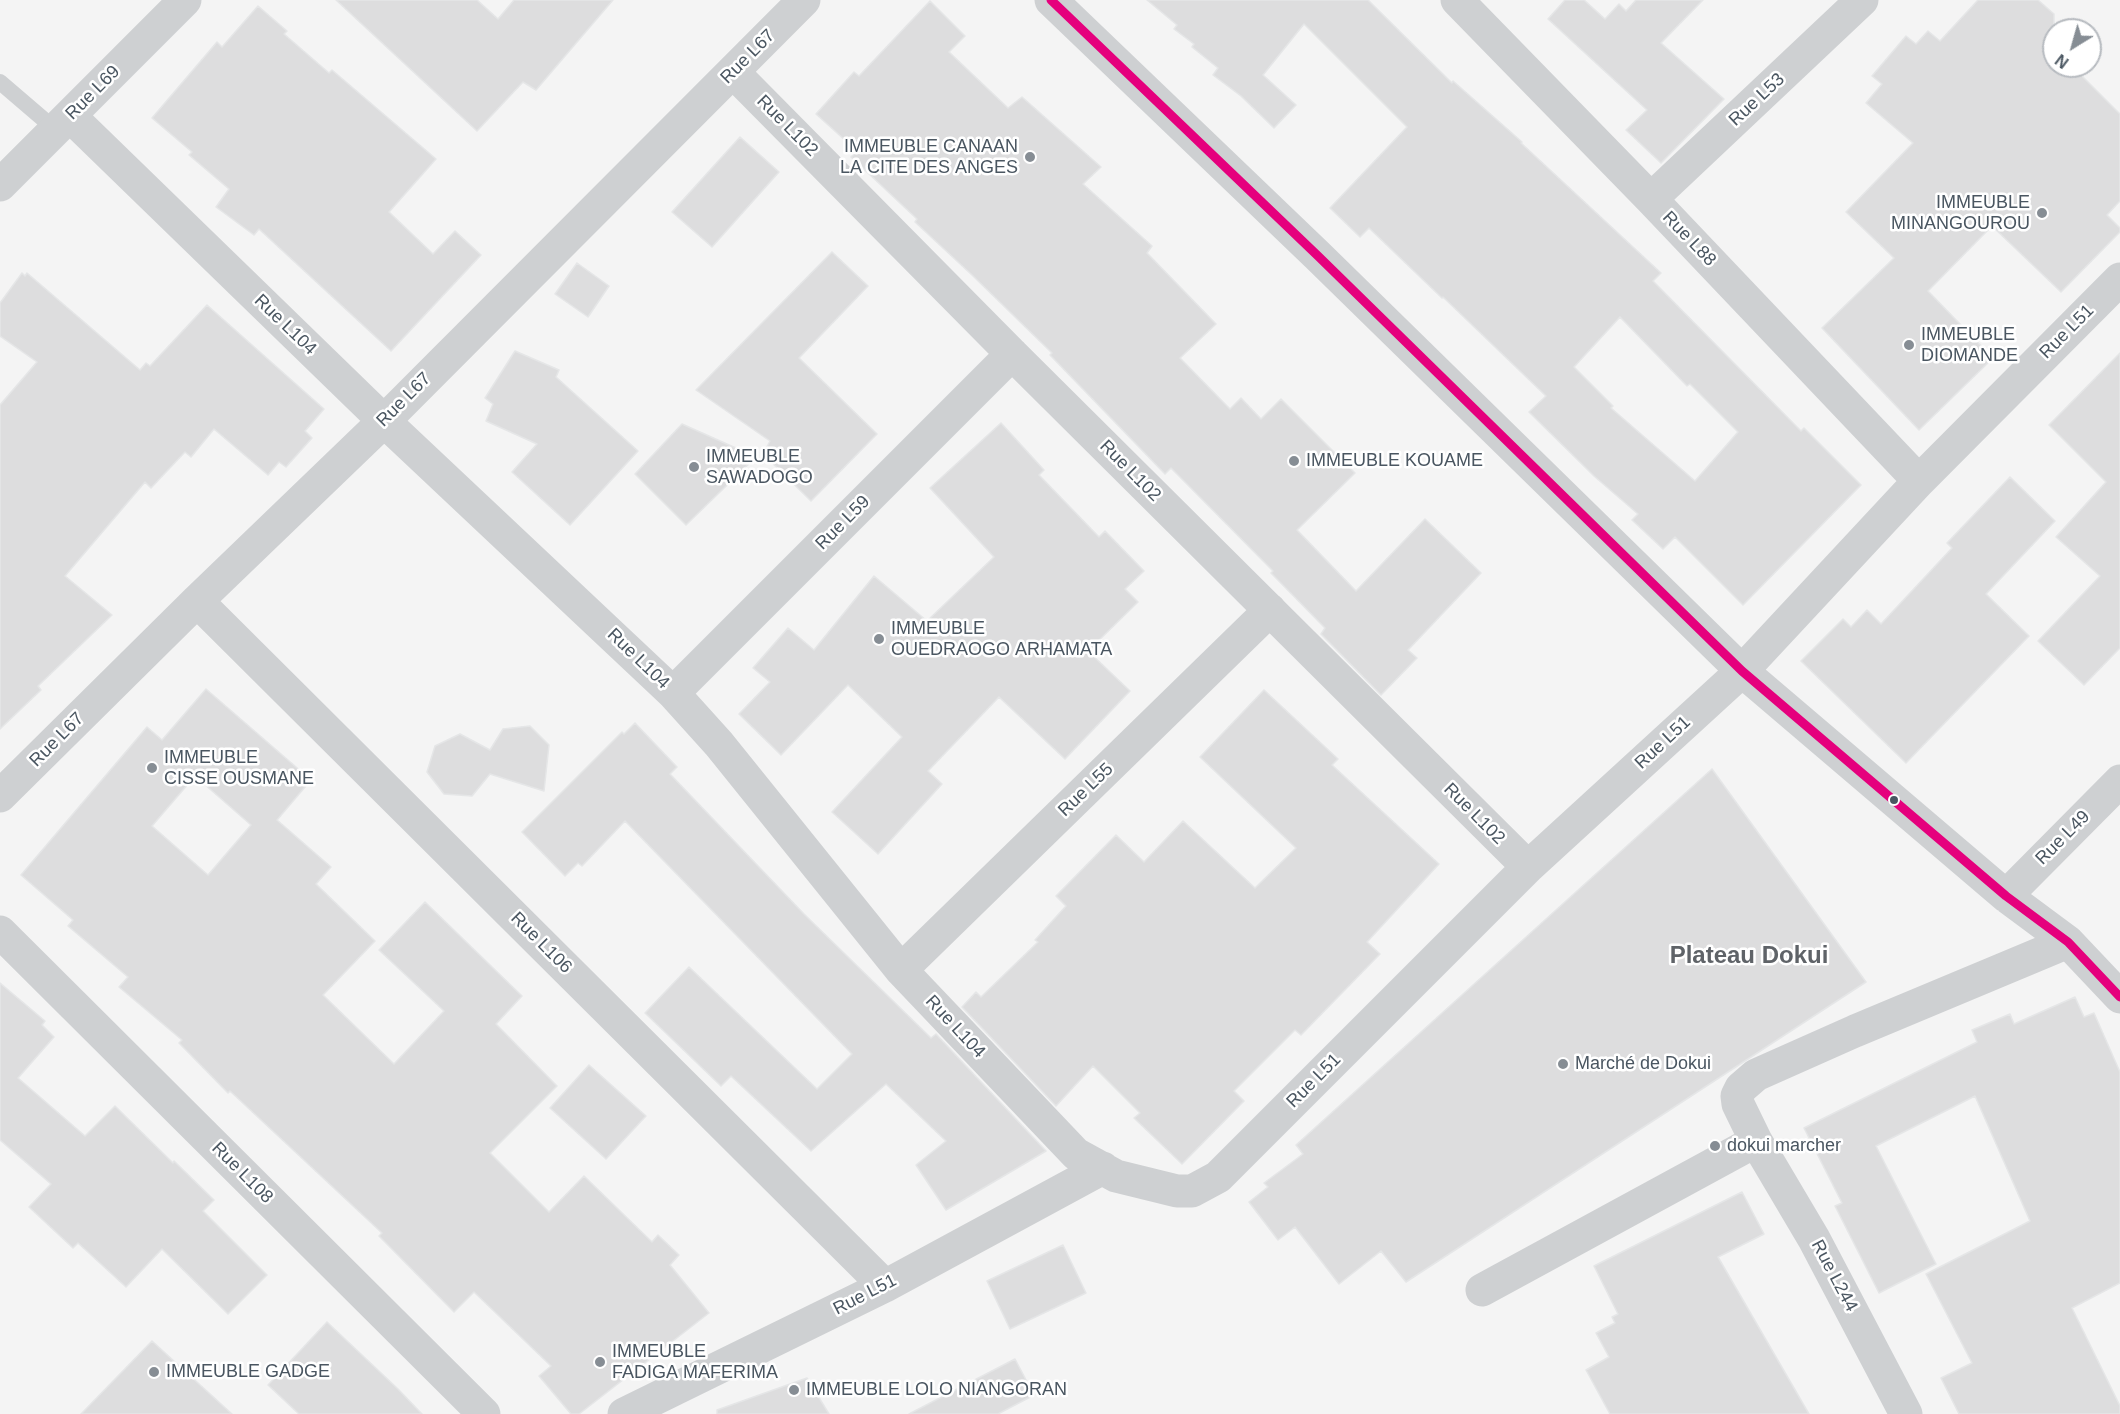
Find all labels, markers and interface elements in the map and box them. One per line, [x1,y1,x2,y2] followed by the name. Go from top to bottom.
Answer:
[2042,18,2102,78] north arrow
[716,25,780,89] street label: Rue L67
[2052,51,2072,71] text: N
[61,61,125,125] street label: Rue L69
[1725,69,1789,131] street label: Rue L53
[752,91,822,161] street label: Rue L102
[840,136,1018,178] place label: IMMEUBLE CANAAN LA CITE DES ANGES
[1023,150,1037,164] marker: IMMEUBLE CANAAN LA CITE DES ANGES
[1891,192,2030,234] place label: IMMEUBLE MINANGOUROU
[2035,206,2049,220] marker: IMMEUBLE MINANGOUROU
[1658,207,1720,271] street label: Rue L88
[249,290,321,360] street label: Rue L104
[2035,300,2099,364] street label: Rue L51
[1921,324,2018,366] place label: IMMEUBLE DIOMANDE
[1902,338,1916,352] marker: IMMEUBLE DIOMANDE
[372,368,436,432] street label: Rue L67
[1095,436,1165,506] street label: Rue L102
[706,446,813,488] place label: IMMEUBLE SAWADOGO
[1306,450,1483,472] place label: IMMEUBLE KOUAME
[1287,454,1301,468] marker: IMMEUBLE KOUAME
[687,460,701,474] marker: IMMEUBLE SAWADOGO
[811,491,875,555] street label: Rue L59
[891,618,1112,660] place label: IMMEUBLE OUEDRAOGO ARHAMATA
[602,624,674,694] street label: Rue L104
[872,632,886,646] marker: IMMEUBLE OUEDRAOGO ARHAMATA
[25,708,89,772] street label: Rue L67
[1631,712,1695,774] street label: Rue L51
[164,747,314,789] place label: IMMEUBLE CISSE OUSMANE
[1054,759,1118,821] street label: Rue L55
[145,761,159,775] marker: IMMEUBLE CISSE OUSMANE
[1439,779,1509,849] street label: Rue L102
[1888,794,1900,806] unlabelled marker
[2031,806,2095,870] street label: Rue L49
[506,908,576,978] street label: Rue L106
[1670,942,1828,970] district label: Plateau Dokui
[920,991,990,1063] street label: Rue L104
[1282,1049,1346,1113] street label: Rue L51
[1575,1053,1711,1075] place label: Marché de Dokui
[1556,1057,1570,1071] marker: Marché de Dokui
[1727,1135,1841,1157] place label: dokui marcher
[207,1138,277,1208] street label: Rue L108
[1708,1139,1722,1153] marker: dokui marcher
[1806,1236,1862,1316] street label: Rue L244
[830,1270,900,1320] street label: Rue L51
[612,1341,778,1384] place label: IMMEUBLE FADIGA MAFERIMA
[593,1355,607,1369] marker: IMMEUBLE FADIGA MAFERIMA
[166,1361,330,1383] place label: IMMEUBLE GADGE
[147,1365,161,1379] marker: IMMEUBLE GADGE
[806,1379,1067,1401] place label: IMMEUBLE LOLO NIANGORAN
[787,1383,801,1397] marker: IMMEUBLE LOLO NIANGORAN

